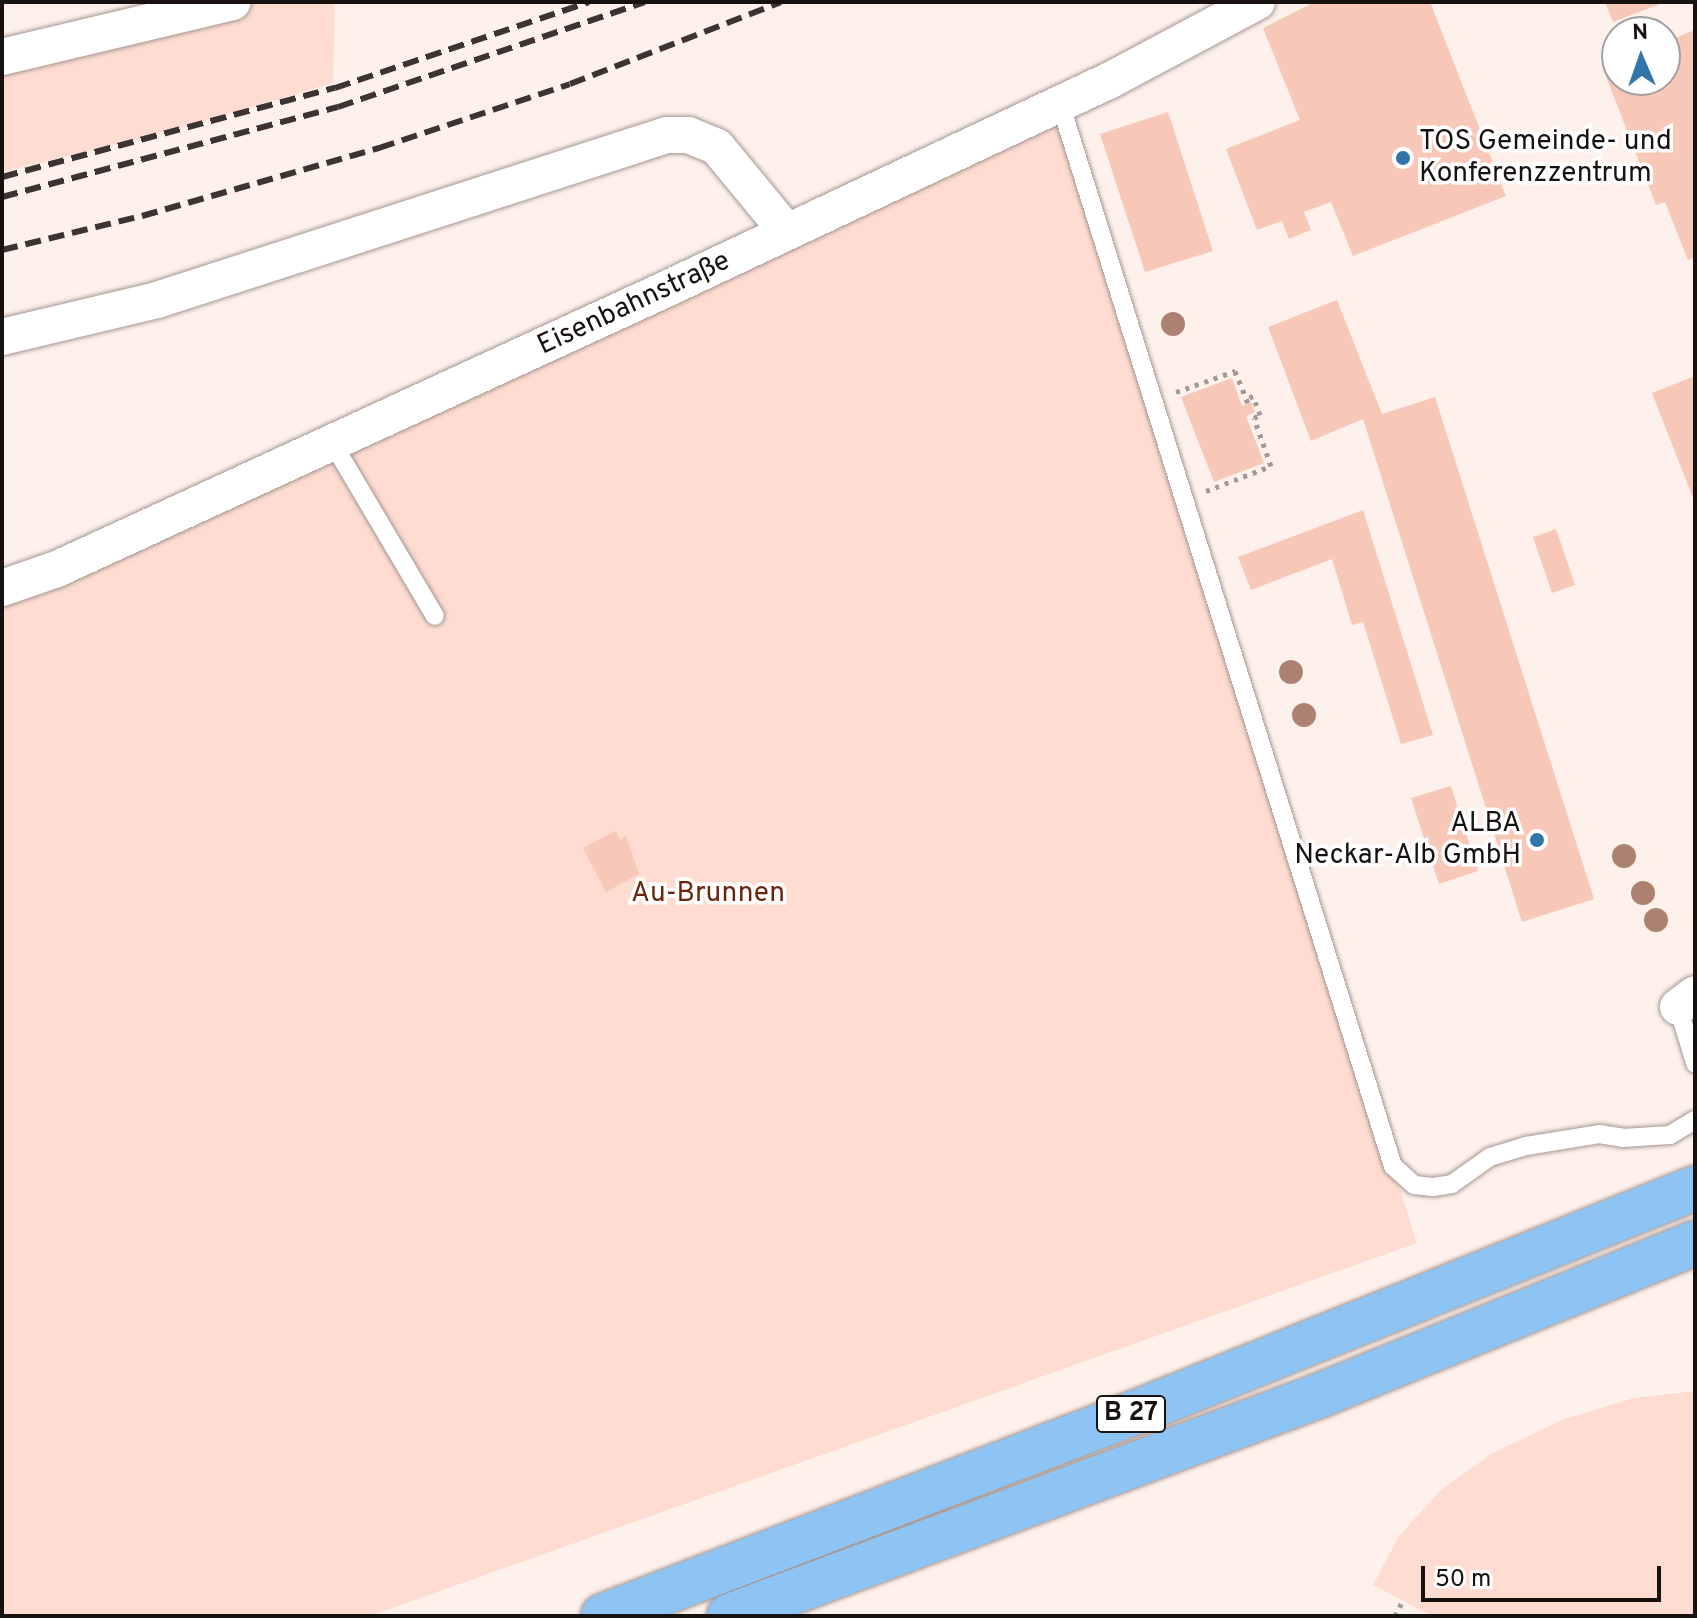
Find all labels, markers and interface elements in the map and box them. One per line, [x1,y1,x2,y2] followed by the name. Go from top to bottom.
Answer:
[1601,16,1681,96] north arrow
[1632,20,1649,47] text: N
[1419,125,1672,191] place label: TOS Gemeinde- und Konferenzzentrum
[1394,149,1412,167] marker: TOS Gemeinde- und Konferenzzentrum
[532,245,736,363] street label: Eisenbahnstraße
[1294,807,1521,873] place label: ALBA Neckar-Alb GmbH
[1528,831,1546,849] marker: ALBA Neckar-Alb GmbH
[631,877,785,911] park label: Au-Brunnen
[1095,1392,1167,1436] road number: B 27
[1425,1550,1665,1600] scale bar
[1435,1565,1491,1595] text: 50 m

